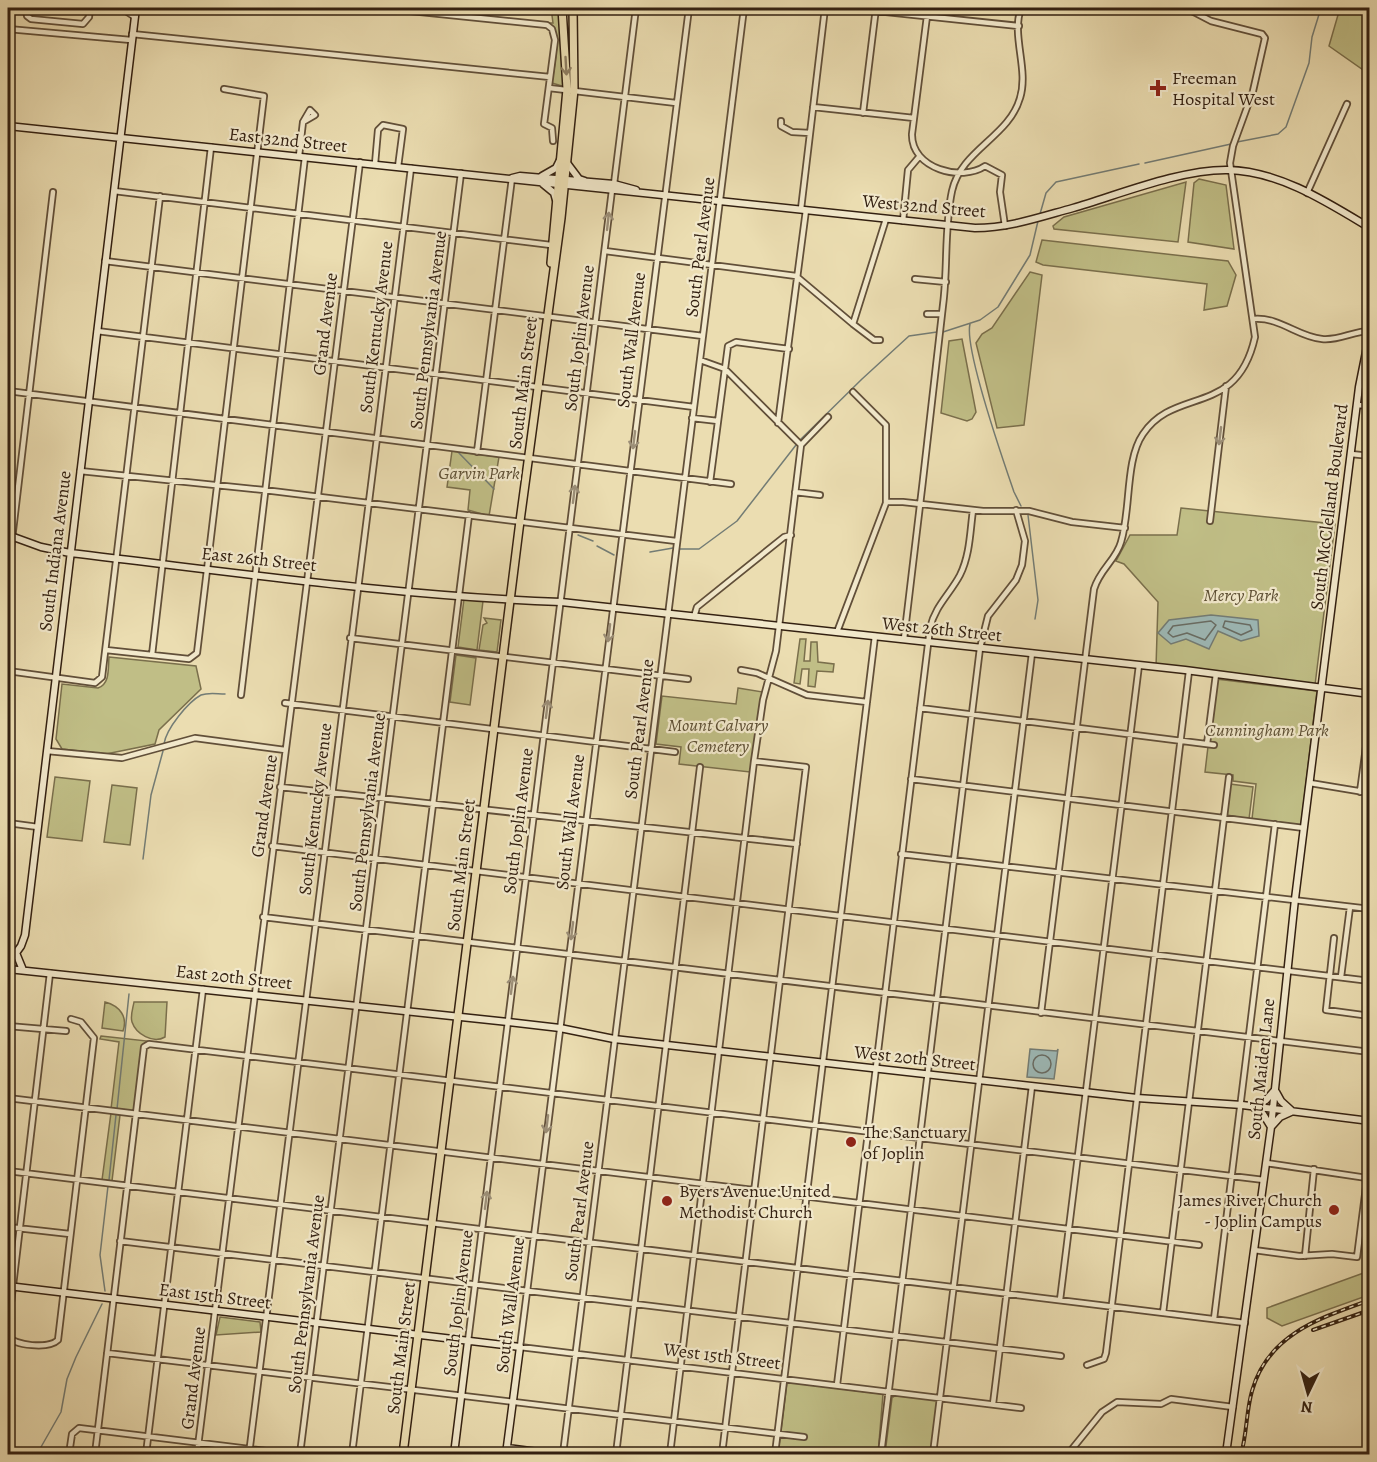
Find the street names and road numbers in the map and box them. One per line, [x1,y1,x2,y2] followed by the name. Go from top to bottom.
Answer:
[228,122,348,158] street label: East 32nd Street
[679,176,721,318] street label: South Pearl Avenue
[860,189,987,223] street label: West 32nd Street
[404,229,452,431] street label: South Pennsylvania Avenue
[354,240,398,414] street label: South Kentucky Avenue
[558,264,600,412] street label: South Joplin Avenue
[307,271,343,377] street label: Grand Avenue
[611,271,651,409] street label: South Wall Avenue
[503,315,543,451] street label: South Main Street
[1304,402,1354,612] street label: South McClelland Boulevard
[33,469,77,633] street label: South Indiana Avenue
[200,541,318,577] street label: East 26th Street
[880,611,1003,647] street label: West 26th Street
[618,658,660,800] street label: South Pearl Avenue
[343,711,391,913] street label: South Pennsylvania Avenue
[293,722,337,896] street label: South Kentucky Avenue
[497,747,539,895] street label: South Joplin Avenue
[245,753,283,859] street label: Grand Avenue
[550,753,590,891] street label: South Wall Avenue
[441,797,481,933] street label: South Main Street
[175,959,293,995] street label: East 20th Street
[1242,997,1280,1141] street label: South Maiden Lane
[852,1040,977,1076] street label: West 20th Street
[558,1140,600,1282] street label: South Pearl Avenue
[282,1193,330,1395] street label: South Pennsylvania Avenue
[437,1229,479,1377] street label: South Joplin Avenue
[490,1236,530,1374] street label: South Wall Avenue
[158,1277,272,1315] street label: East 15th Street
[381,1280,421,1416] street label: South Main Street
[175,1325,211,1431] street label: Grand Avenue
[661,1337,782,1375] street label: West 15th Street

